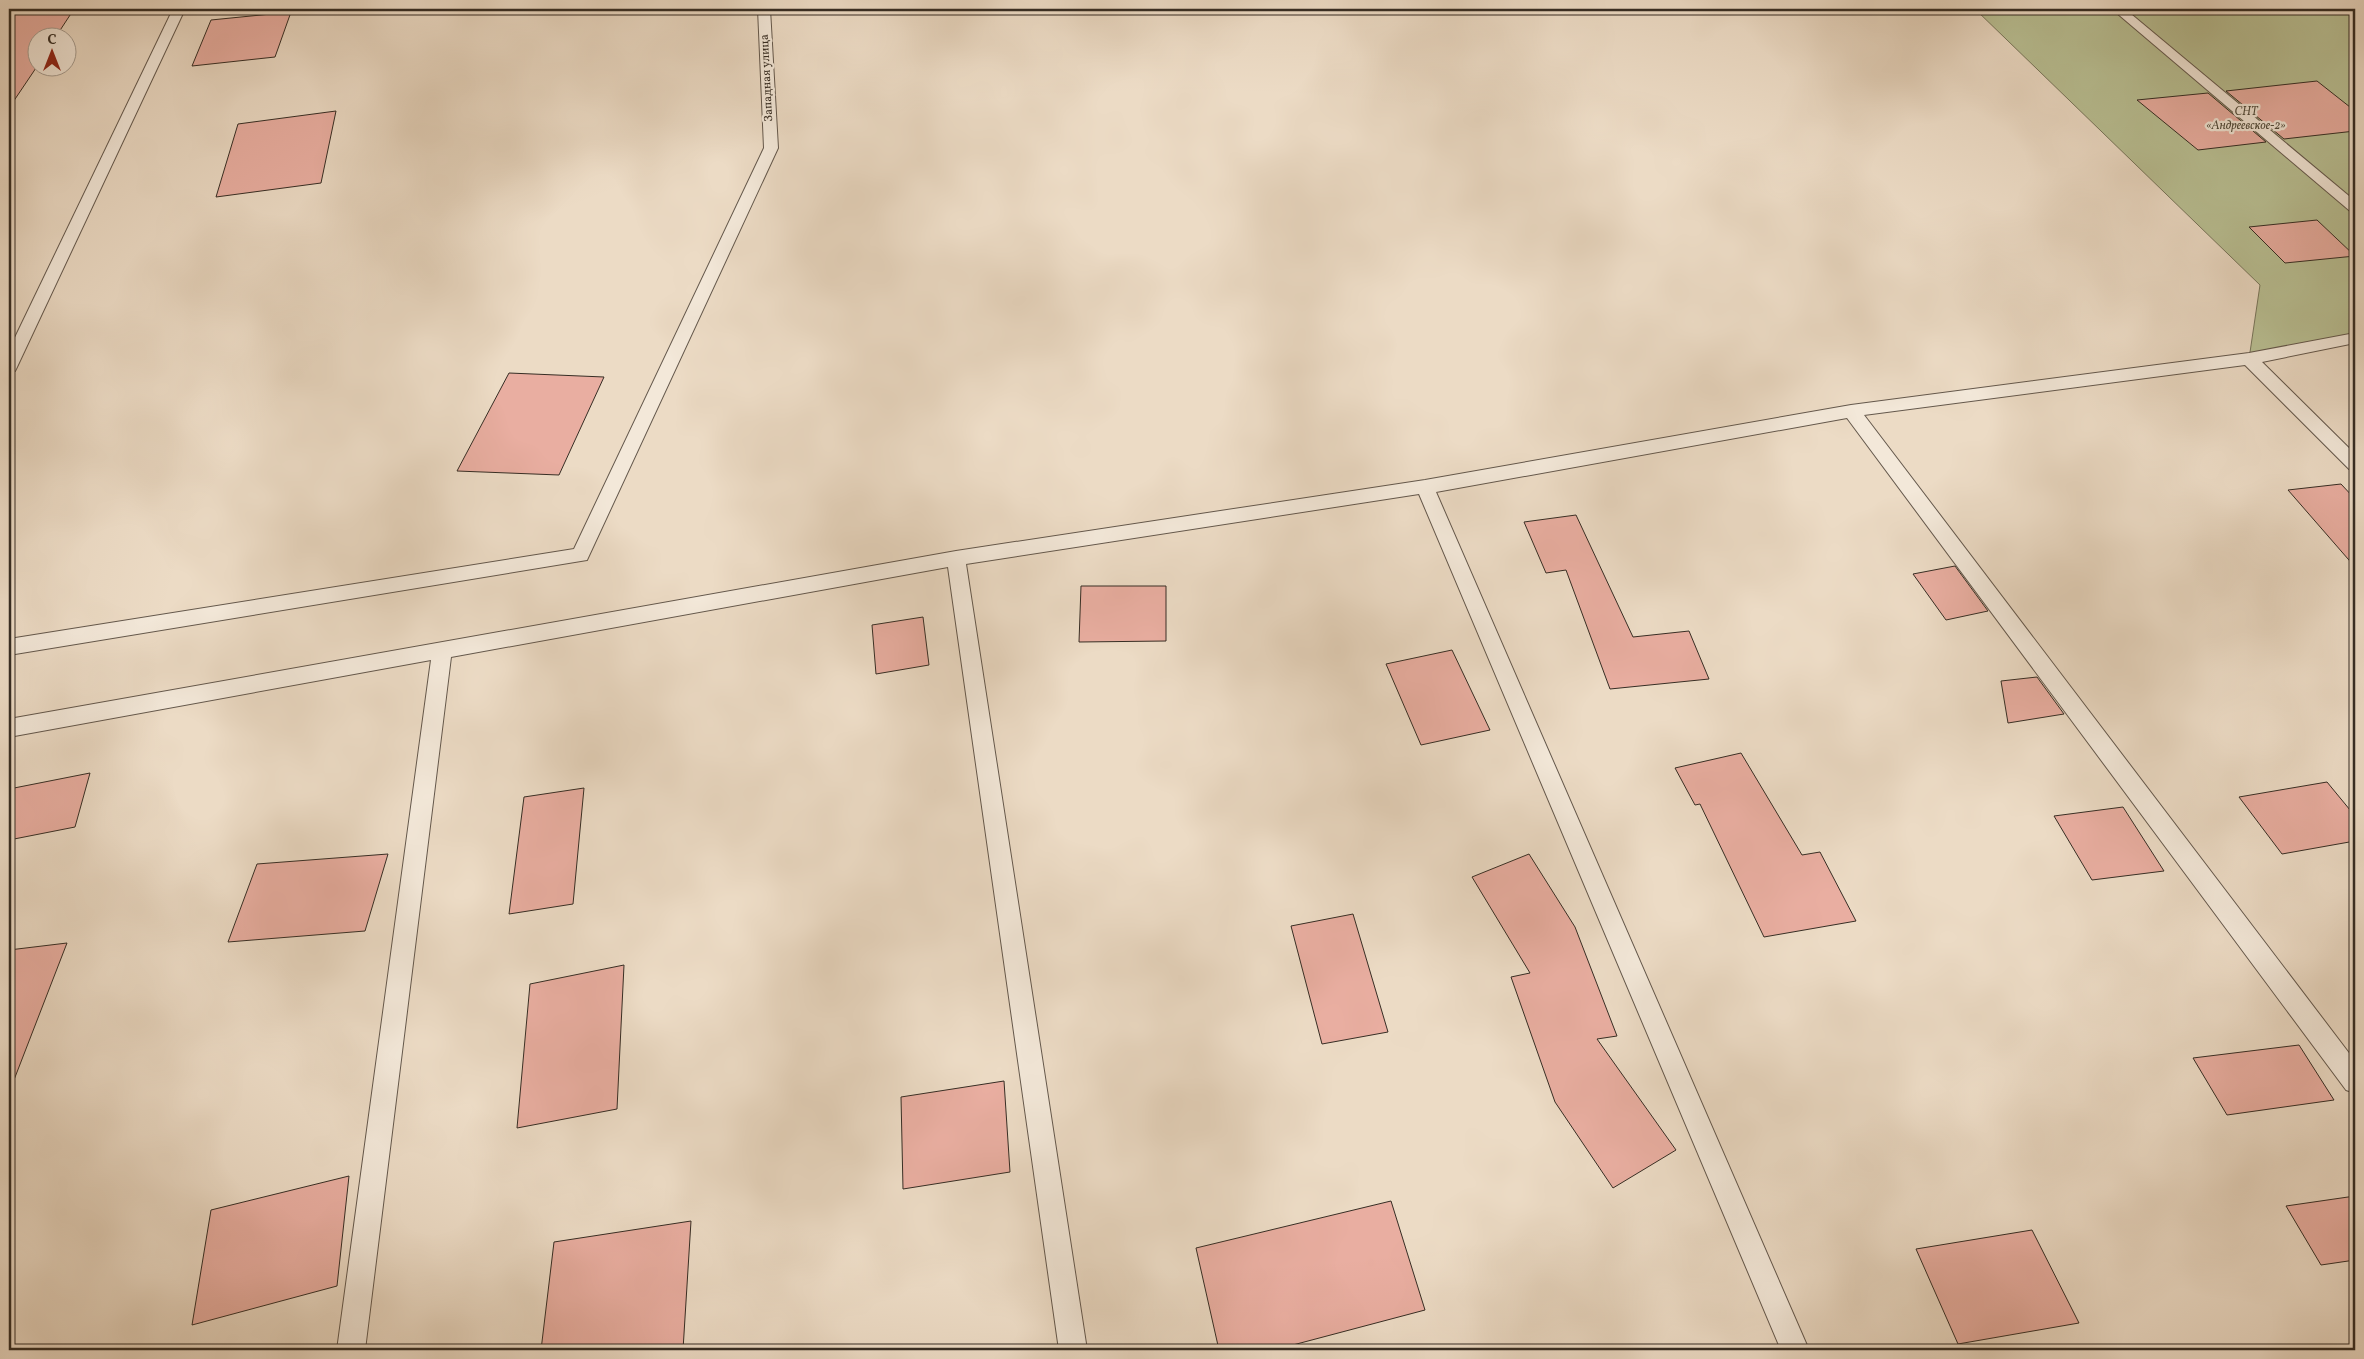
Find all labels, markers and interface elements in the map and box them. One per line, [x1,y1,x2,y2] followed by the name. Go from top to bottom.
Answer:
[28,28,78,78] north arrow
[47,31,57,50] text: С
[757,34,777,122] street label: Западная улица
[2206,104,2286,134] park label: СНТ «Андреевское-2»

